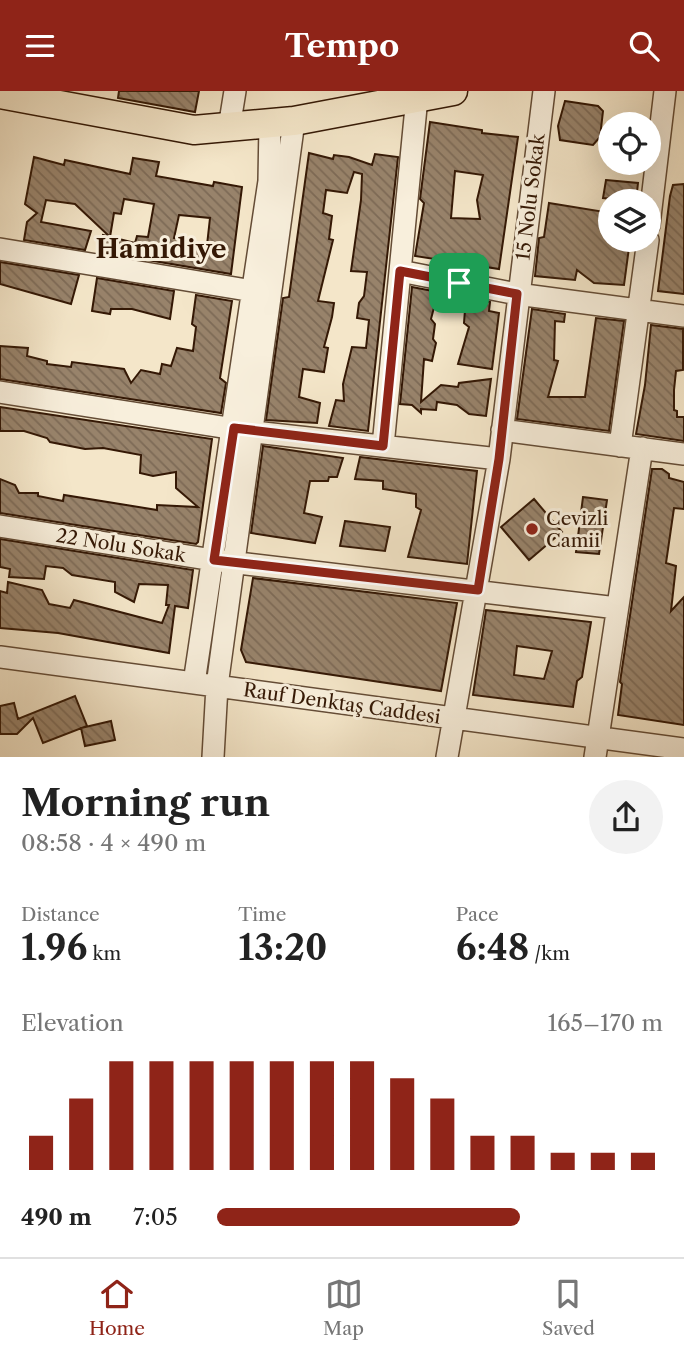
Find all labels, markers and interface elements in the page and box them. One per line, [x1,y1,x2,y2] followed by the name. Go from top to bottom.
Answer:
[285,26,399,65] text: Tempo
[21,27,59,65] icon: menu
[625,27,663,65] icon: search
[598,112,661,252] map controls
[598,112,661,175] button: locate
[511,131,550,262] street label: 15 Nolu Sokak
[598,189,661,252] button: layers
[95,233,227,265] district label: Hamidiye
[429,253,489,313] pin
[440,264,478,302] icon: arrive
[546,507,608,552] place label: Cevizli Camii
[524,521,540,537] marker: Cevizli Camii
[55,524,188,567] street label: 22 Nolu Sokak
[242,678,442,729] street label: Rauf Denktaş Caddesi
[21,779,270,826] text: Morning run
[589,780,663,854] button: share
[21,829,206,857] text: 08:58 · 4 × 490 m
[21,903,100,926] text: Distance
[238,903,286,926] text: Time
[456,903,499,926] text: Pace
[21,926,87,969] text: 1.96
[238,926,327,969] text: 13:20
[456,926,529,969] text: 6:48
[87,942,121,965] text: km
[529,942,570,965] text: /km
[21,1009,124,1037] text: Elevation
[547,1009,663,1037] text: 165–170 m
[21,1203,92,1231] text: 490 m
[133,1203,178,1231] text: 7:05
[89,1275,145,1340] tab: Home
[323,1275,364,1340] tab: Map
[542,1275,595,1340] tab: Saved

